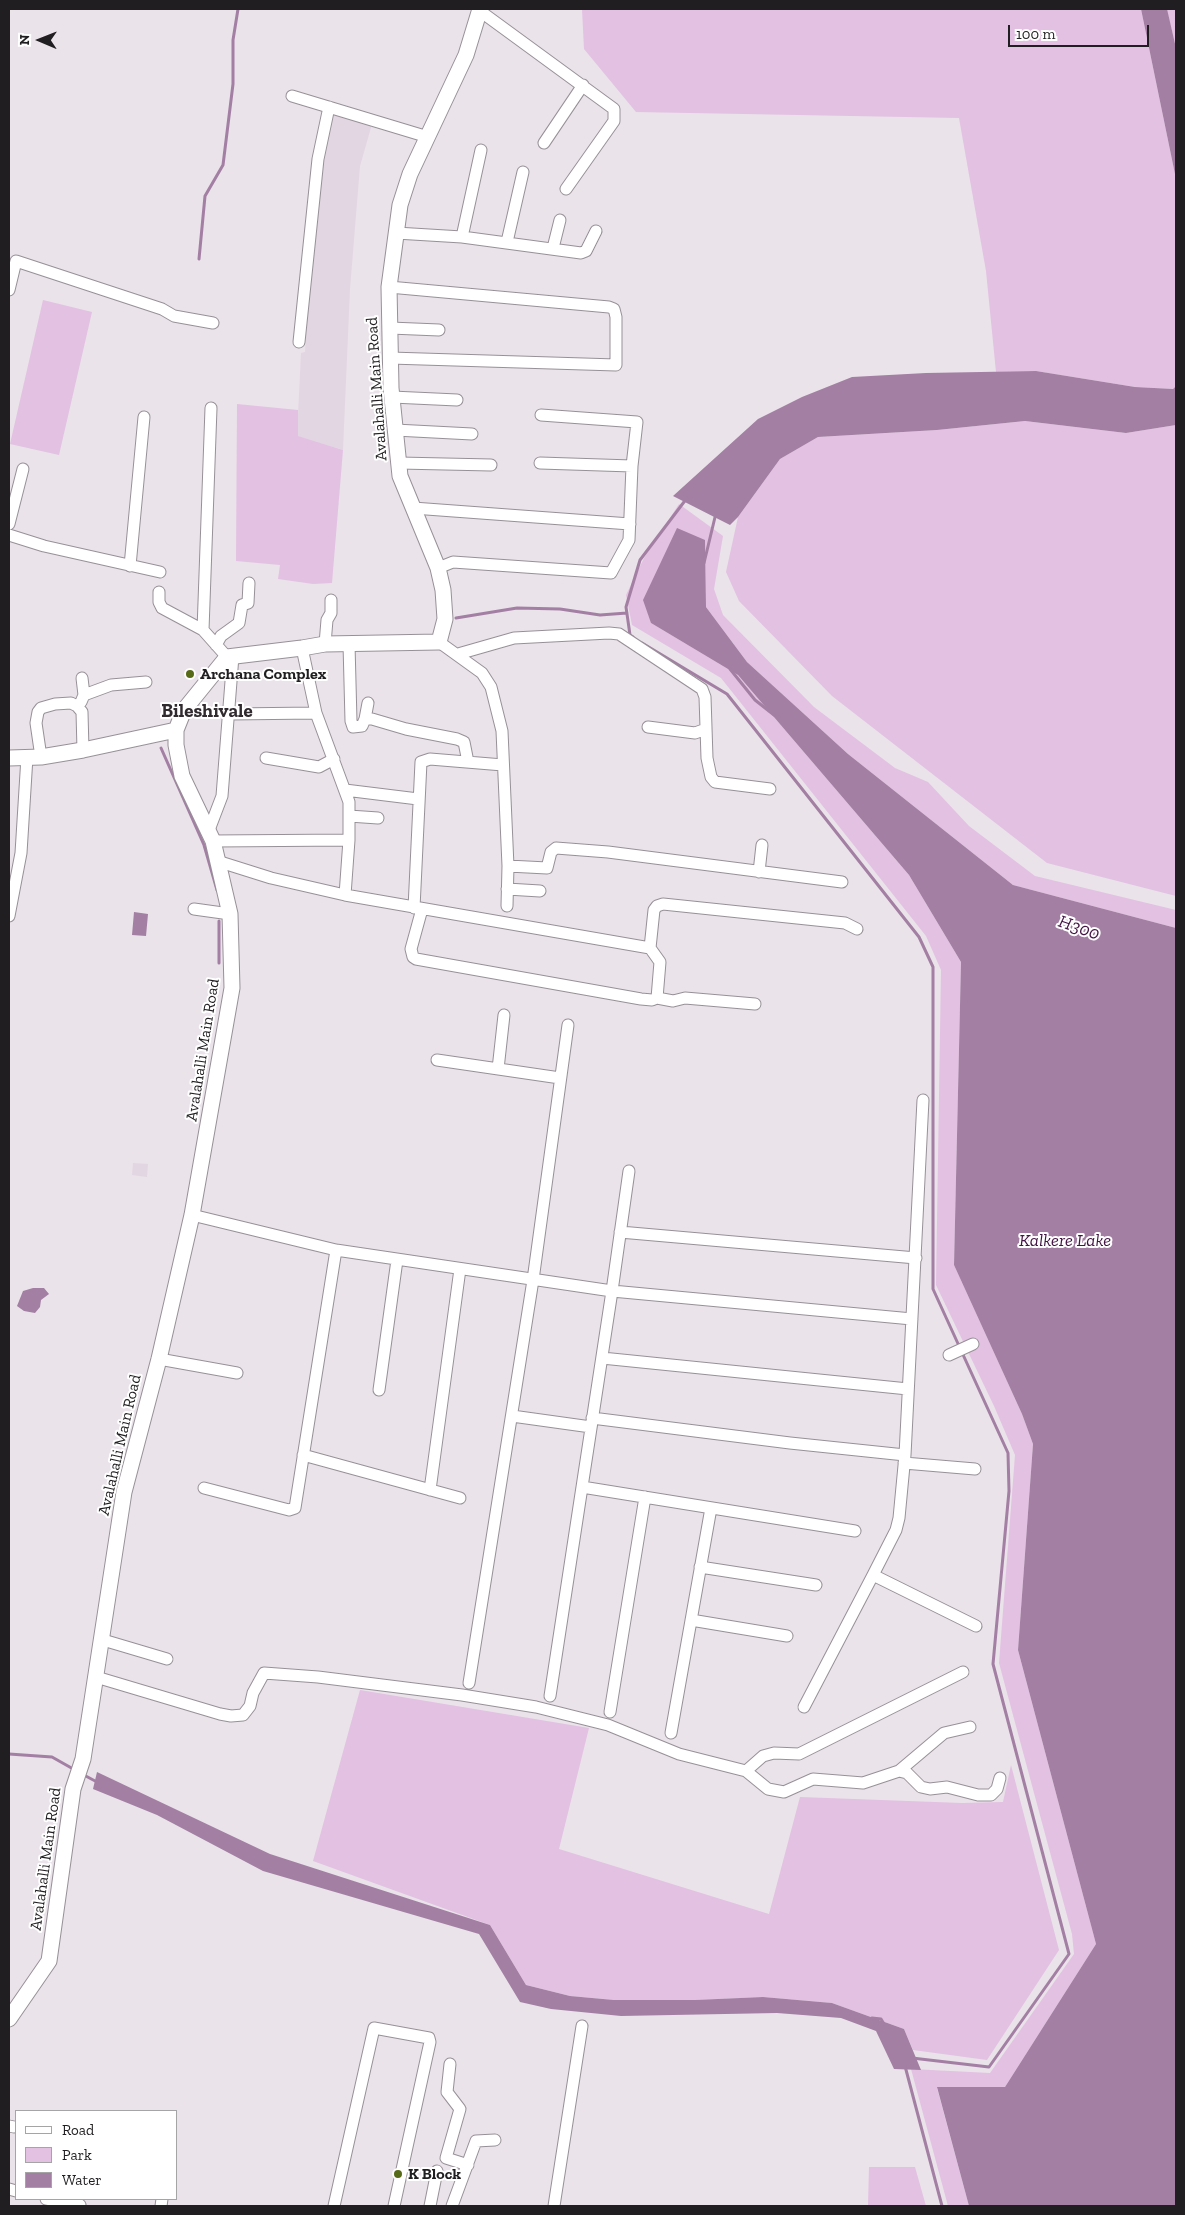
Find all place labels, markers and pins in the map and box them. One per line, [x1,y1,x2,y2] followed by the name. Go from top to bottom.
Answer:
[200,664,326,684] place label: Archana Complex
[184,668,196,680] marker: Archana Complex
[408,2164,461,2184] place label: K Block
[392,2168,404,2180] marker: K Block

